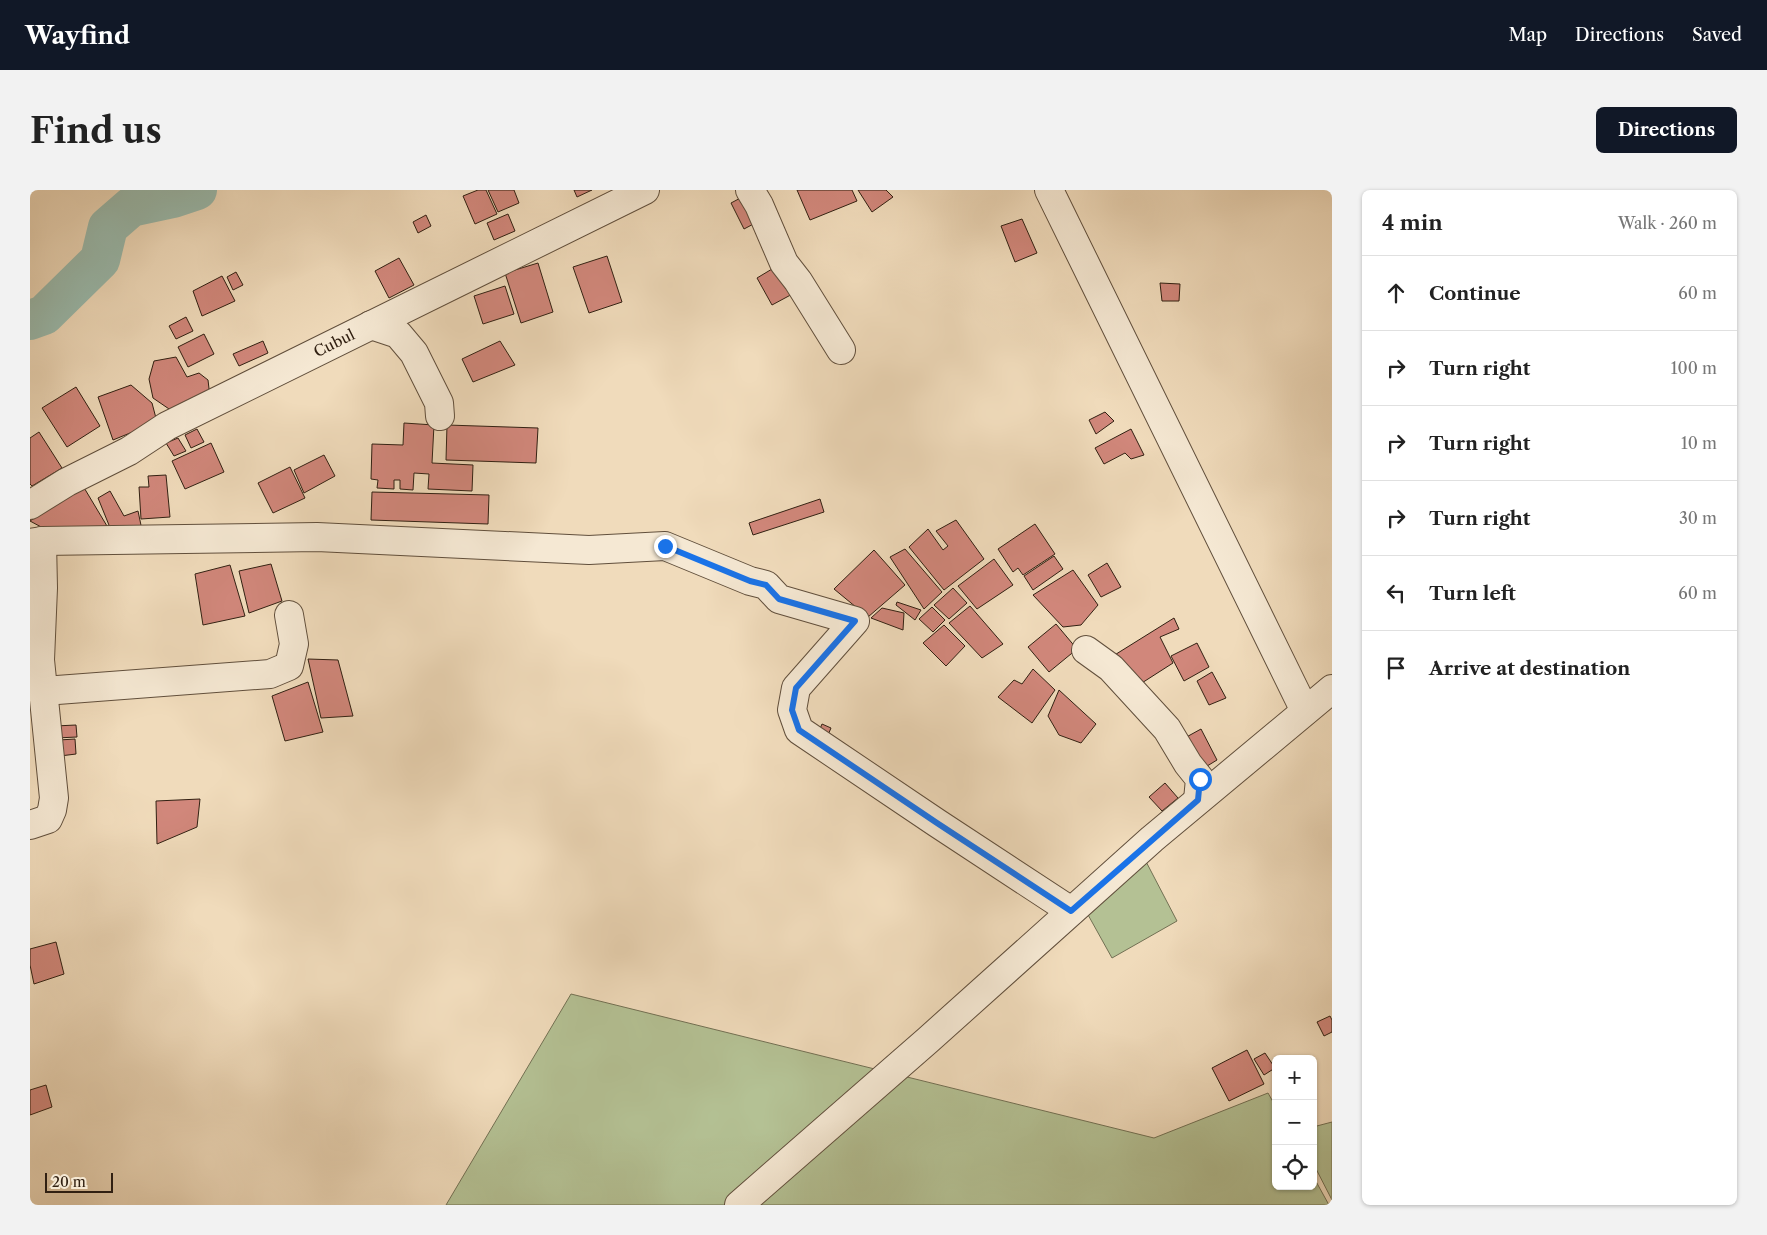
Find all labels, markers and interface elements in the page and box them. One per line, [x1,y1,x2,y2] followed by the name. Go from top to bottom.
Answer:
[25,21,130,50] text: Wayfind
[1508,24,1547,46] text: Map
[1575,24,1664,46] text: Directions
[1692,24,1742,46] text: Saved
[1596,107,1737,153] button: Directions
[30,109,162,152] text: Find us
[1382,210,1443,235] text: 4 min
[1618,213,1717,233] text: Walk · 260 m
[1382,279,1410,307] icon: ahead
[1429,282,1521,305] text: Continue
[1678,283,1717,303] text: 60 m
[310,325,358,361] street label: Cubul
[1382,354,1410,382] icon: right
[1429,357,1530,380] text: Turn right
[1671,358,1717,378] text: 100 m
[1382,429,1410,457] icon: right
[1429,432,1530,455] text: Turn right
[1681,433,1717,453] text: 10 m
[1382,504,1410,532] icon: right
[1429,507,1530,530] text: Turn right
[1679,508,1717,528] text: 30 m
[654,535,677,558] route end
[1382,579,1410,607] icon: left
[1429,582,1516,605] text: Turn left
[1678,583,1717,603] text: 60 m
[1382,654,1410,682] icon: arrive
[1429,657,1630,680] text: Arrive at destination
[1189,768,1212,791] route start
[1272,1055,1317,1190] map controls
[1272,1055,1317,1100] button: +
[1272,1100,1317,1145] button: −
[1272,1145,1317,1190] button: locate
[45,1170,112,1193] scale bar
[52,1173,86,1191] text: 20 m

